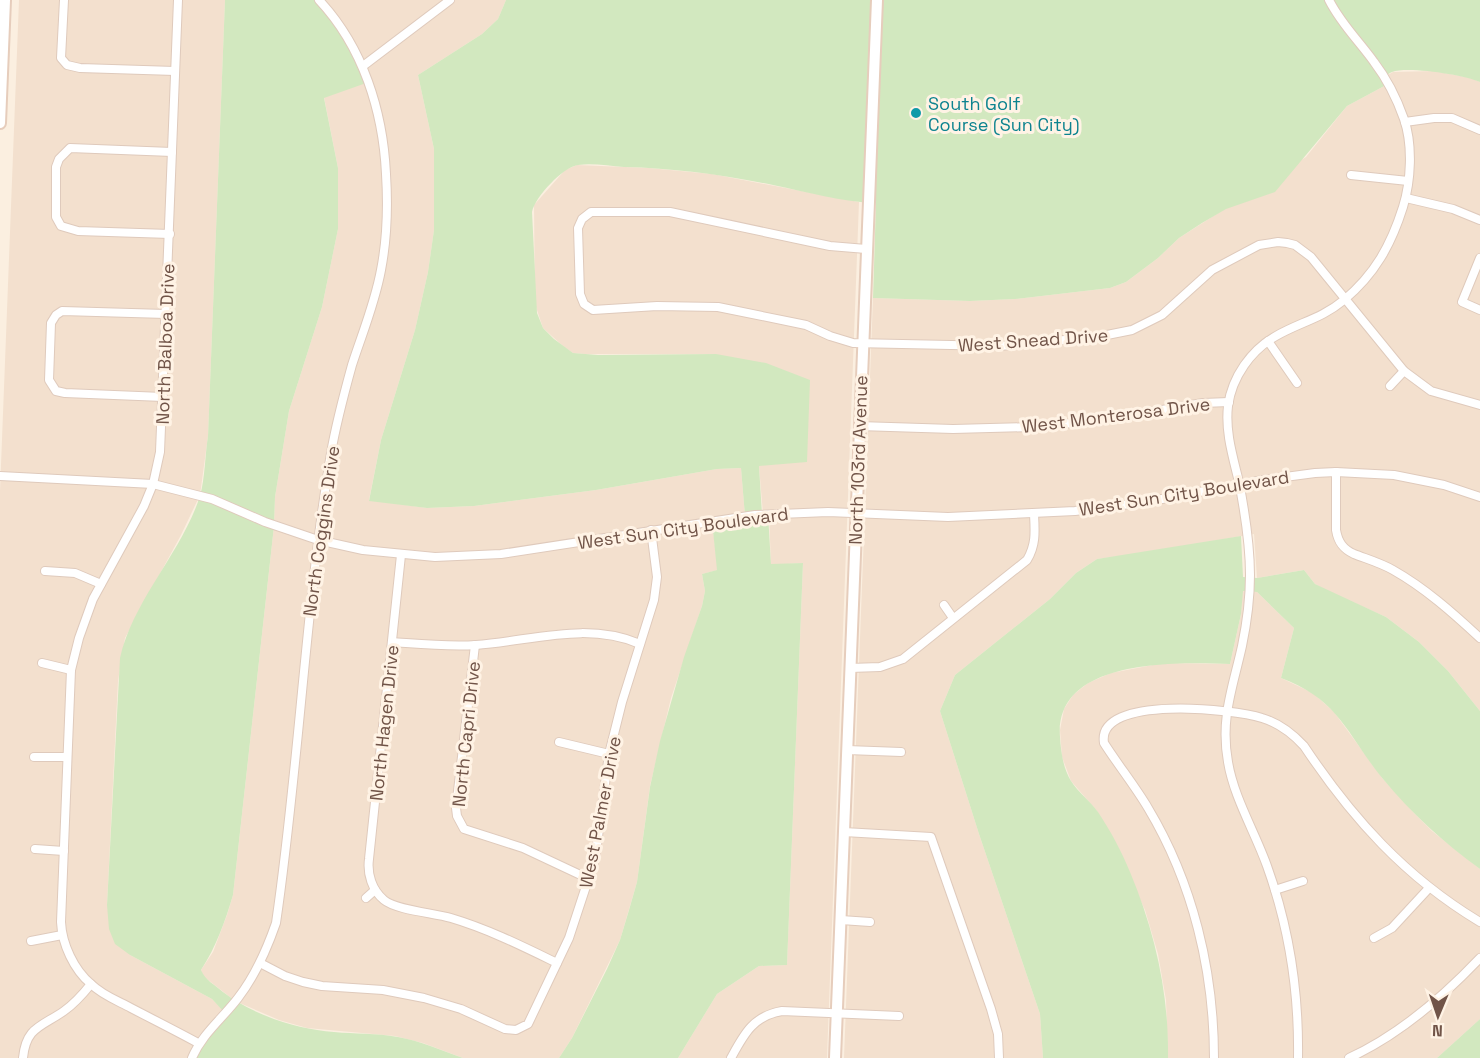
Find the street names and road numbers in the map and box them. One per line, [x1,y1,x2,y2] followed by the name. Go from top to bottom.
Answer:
[151,263,179,425] street label: North Balboa Drive
[957,323,1109,357] street label: West Snead Drive
[844,375,872,545] street label: North 103rd Avenue
[1021,392,1211,438] street label: West Monterosa Drive
[298,444,344,618] street label: North Coggins Drive
[1077,465,1291,521] street label: West Sun City Boulevard
[576,502,790,554] street label: West Sun City Boulevard
[364,644,404,802] street label: North Hagen Drive
[447,660,485,808] street label: North Capri Drive
[574,734,626,890] street label: West Palmer Drive

